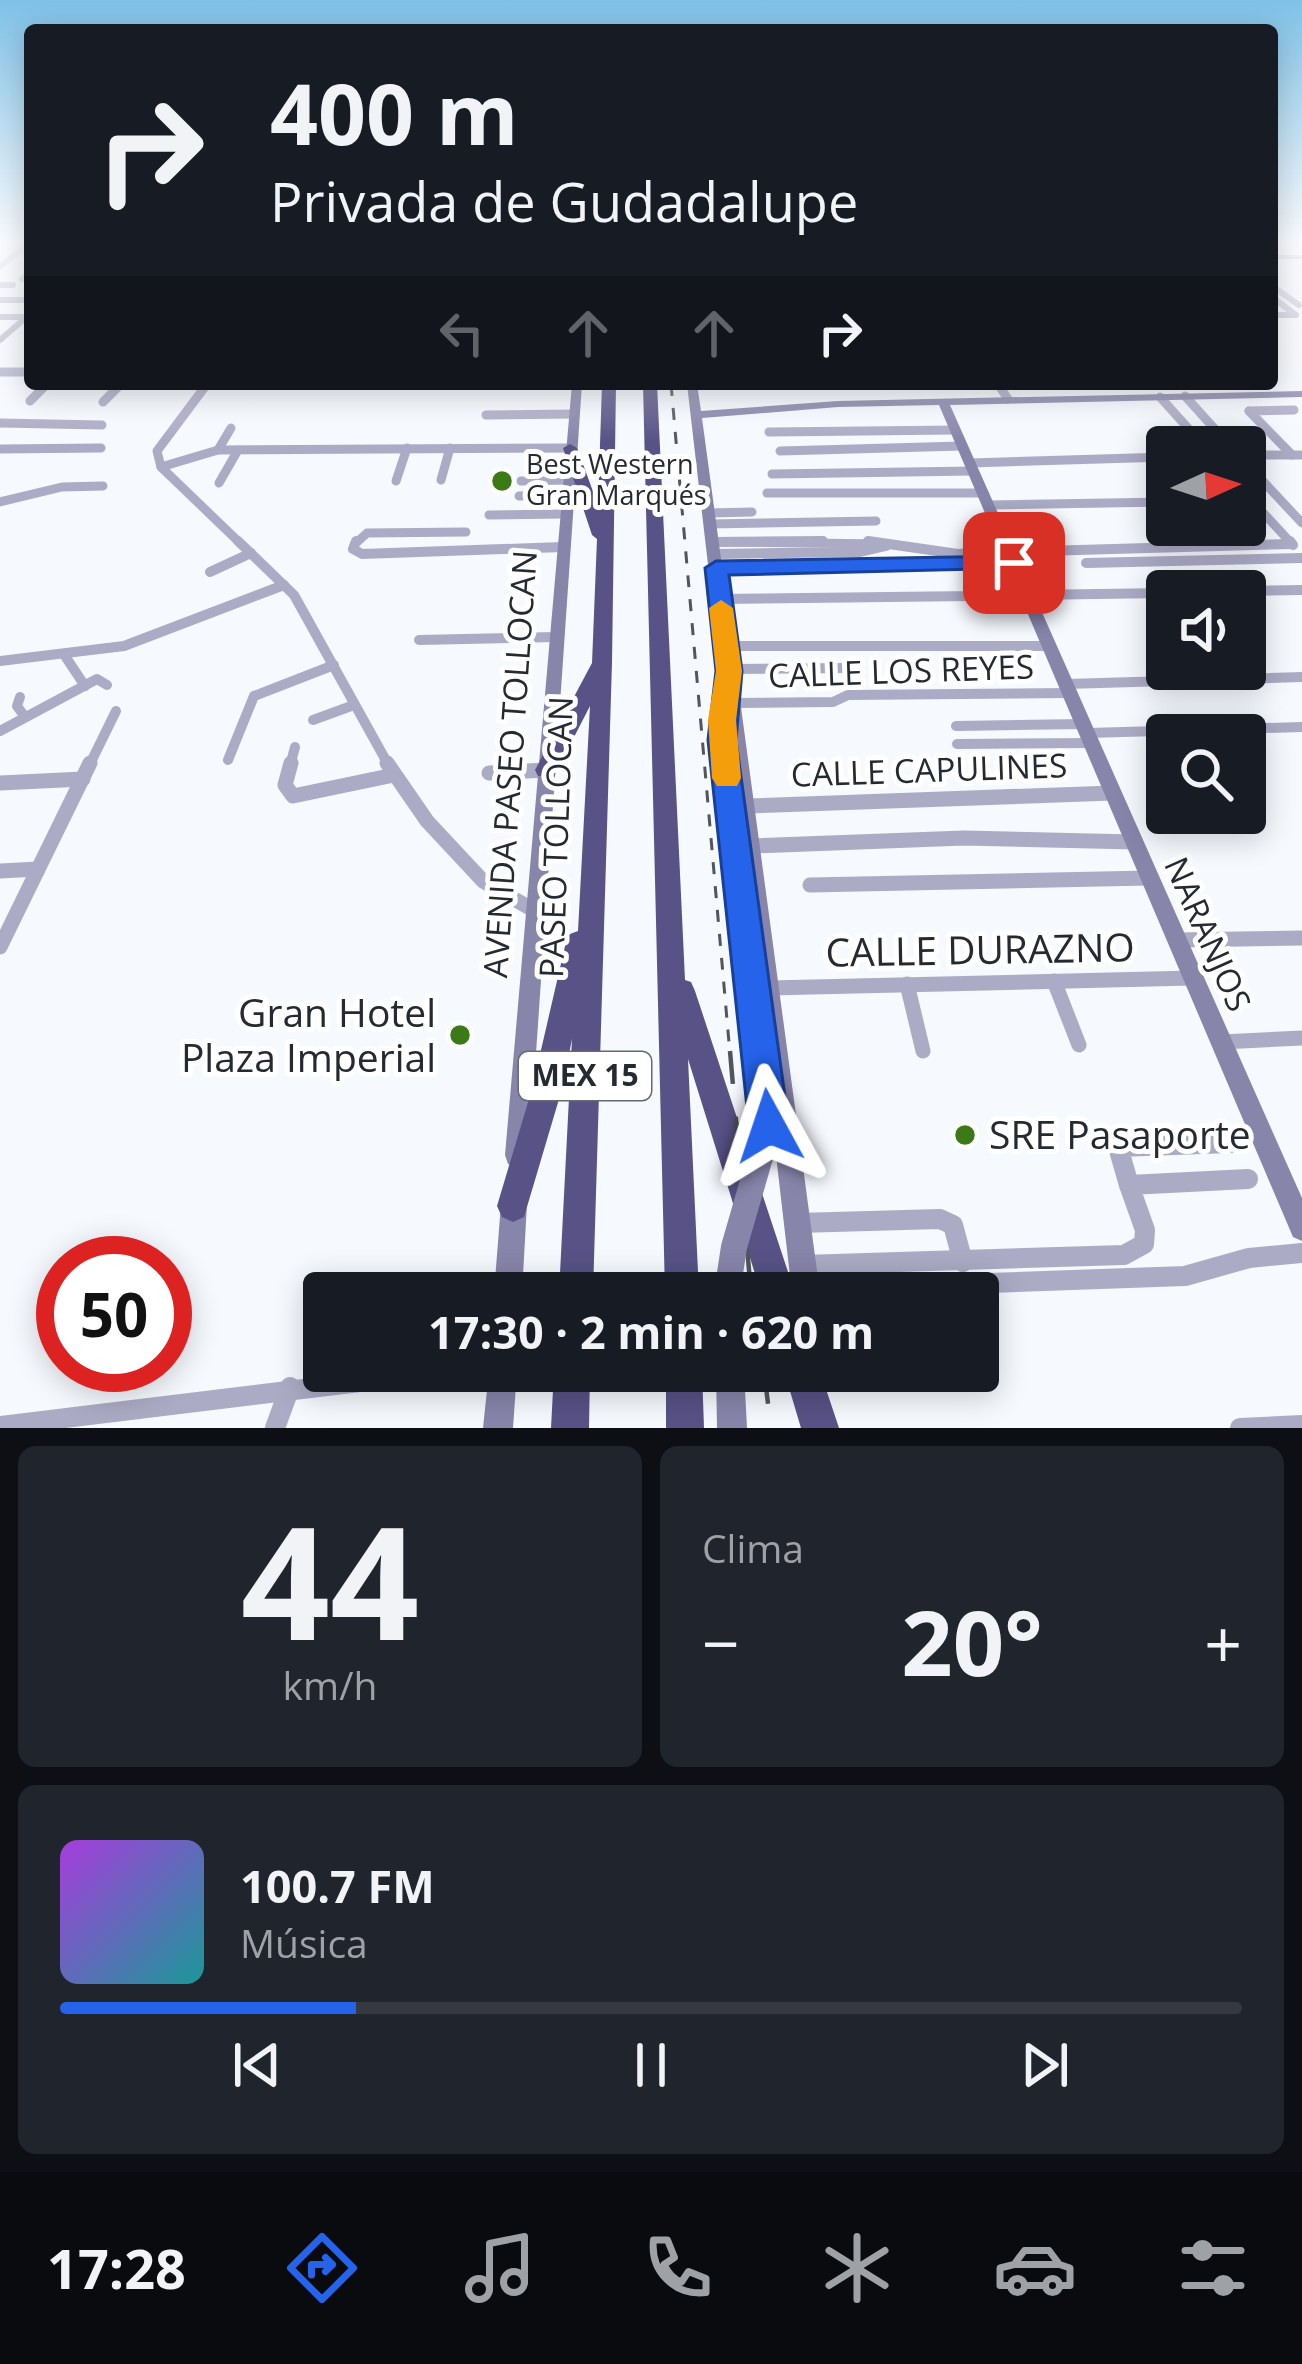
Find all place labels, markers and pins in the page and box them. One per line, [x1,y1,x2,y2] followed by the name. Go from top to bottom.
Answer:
[526,445,707,513] place label: Best Western Gran Marqués
[489,468,515,494] marker: Best Western Gran Marqués
[963,512,1065,614] pin
[181,985,436,1083] place label: Gran Hotel Plaza Imperial
[447,1022,473,1048] marker: Gran Hotel Plaza Imperial
[989,1107,1251,1160] place label: SRE Pasaporte
[952,1122,978,1148] marker: SRE Pasaporte

